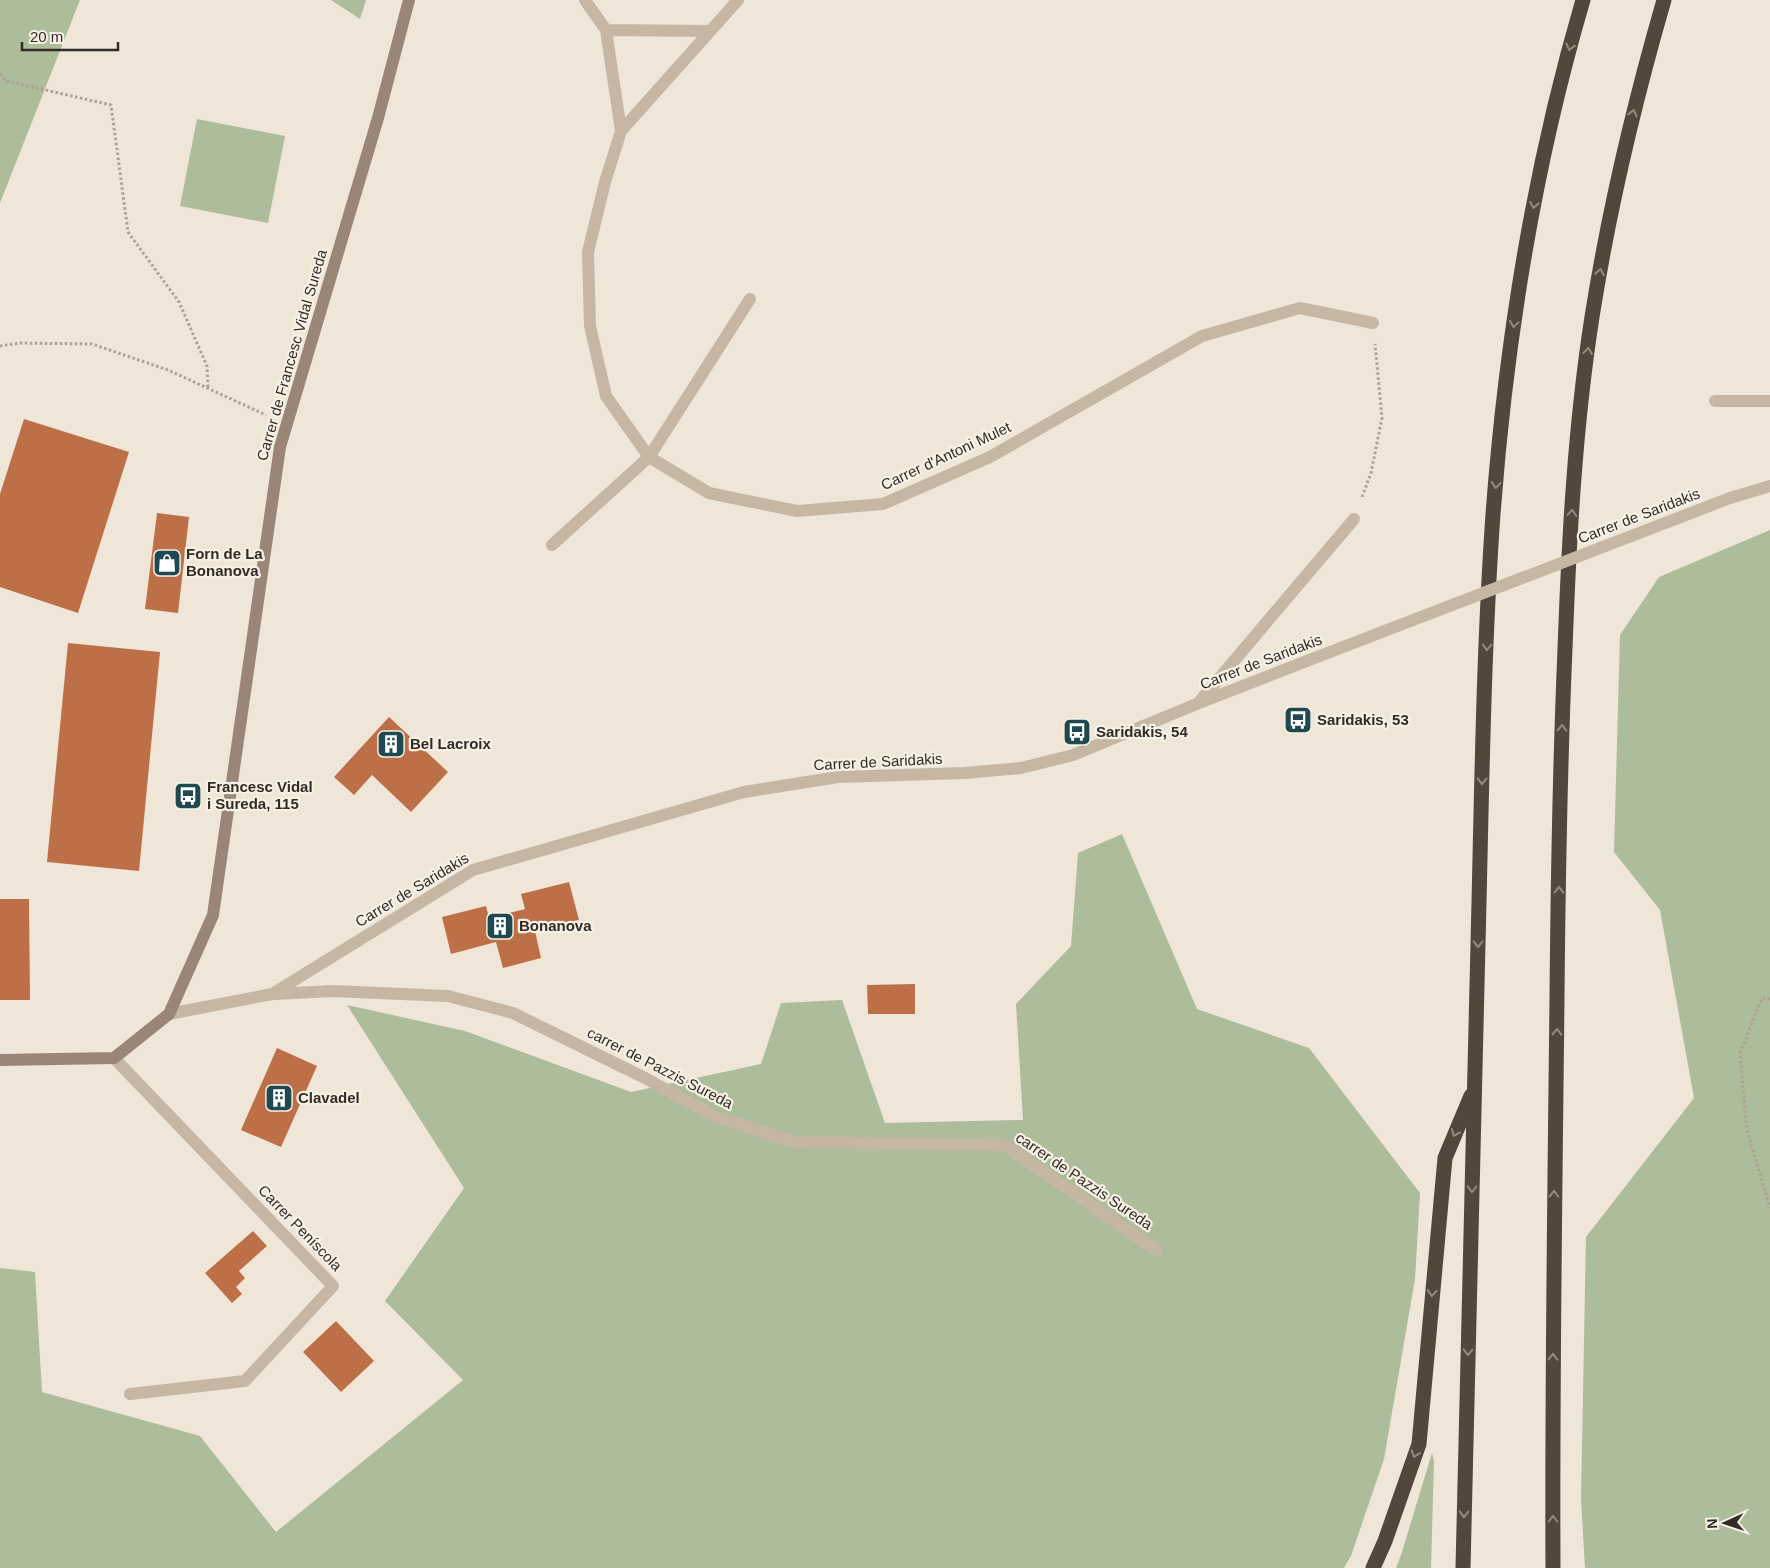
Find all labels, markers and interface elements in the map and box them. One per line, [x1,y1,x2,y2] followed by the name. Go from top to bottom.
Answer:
[22,20,119,52] scale bar
[30,28,63,45] text: 20 m
[1565,42,1576,51] one-way arrow
[1627,108,1638,117] one-way arrow
[1529,201,1539,210] one-way arrow
[253,247,330,462] street label: Carrer de Francesc Vidal Sureda
[1594,267,1604,276] one-way arrow
[1509,320,1520,328] one-way arrow
[1582,347,1593,355] one-way arrow
[878,418,1014,493] street label: Carrer d'Antoni Mulet
[1491,481,1502,489] one-way arrow
[1575,484,1702,547] street label: Carrer de Saridakis
[1567,509,1578,517] one-way arrow
[186,545,263,579] place label: Forn de La Bonanova
[152,548,182,578] shop icon: Forn de La Bonanova
[1197,630,1324,693] street label: Carrer de Saridakis
[1481,644,1492,652] one-way arrow
[1283,705,1313,735] bus stop icon: Saridakis, 53
[1317,711,1409,728] place label: Saridakis, 53
[1062,717,1092,747] bus stop icon: Saridakis, 54
[1096,723,1188,740] place label: Saridakis, 54
[1557,723,1568,731] one-way arrow
[376,729,406,759] building icon: Bel Lacroix
[410,735,492,752] place label: Bel Lacroix
[813,750,943,773] street label: Carrer de Saridakis
[207,778,313,812] place label: Francesc Vidal i Sureda, 115
[1477,778,1487,785] one-way arrow
[173,781,203,811] bus stop icon: Francesc Vidal i Sureda, 115
[352,849,472,930] street label: Carrer de Saridakis
[1553,886,1564,894] one-way arrow
[485,911,515,941] building icon: Bonanova
[519,917,592,934] place label: Bonanova
[1473,940,1483,948] one-way arrow
[585,1023,736,1112] street label: carrer de Pazzis Sureda
[1552,1028,1562,1036] one-way arrow
[264,1083,294,1113] building icon: Clavadel
[298,1089,360,1106] place label: Clavadel
[1451,1128,1462,1137] one-way arrow
[1013,1129,1156,1233] street label: carrer de Pazzis Sureda
[255,1181,346,1275] street label: Carrer Peníscola
[1466,1186,1477,1194] one-way arrow
[1549,1190,1560,1198] one-way arrow
[1427,1289,1438,1297] one-way arrow
[1463,1348,1473,1356] one-way arrow
[1548,1353,1558,1360] one-way arrow
[1411,1449,1421,1458] one-way arrow
[1700,1498,1750,1548] north arrow
[1459,1510,1469,1518] one-way arrow
[1548,1515,1558,1523] one-way arrow
[1704,1518,1720,1529] text: N

